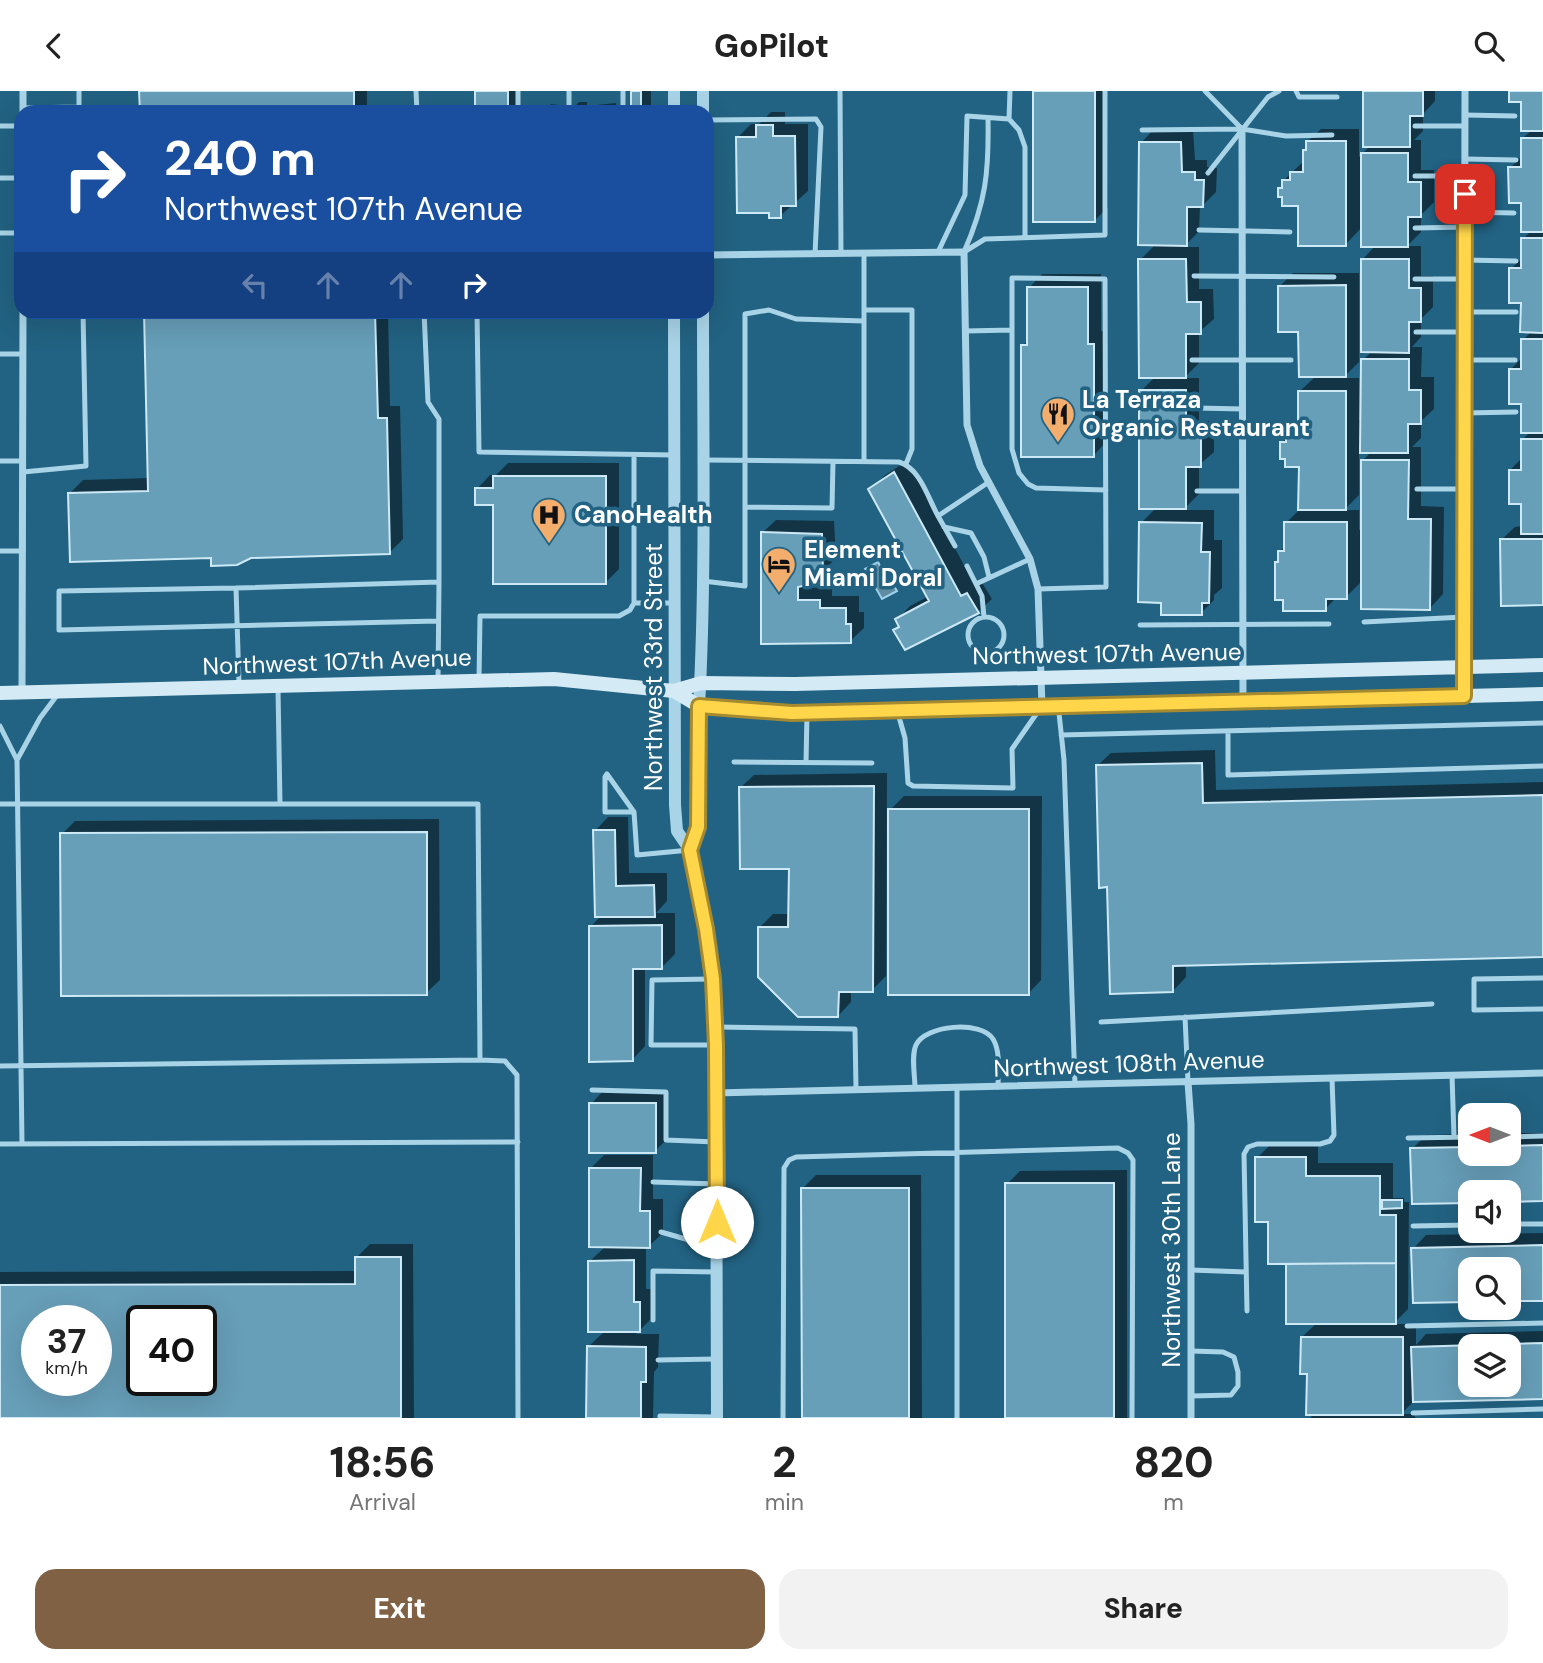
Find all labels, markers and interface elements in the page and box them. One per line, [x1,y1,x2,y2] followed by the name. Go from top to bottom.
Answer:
[714,25,829,67] text: GoPilot
[35,27,73,65] icon: back
[1470,27,1508,65] icon: search
[164,126,316,190] text: 240 m
[49,133,140,224] icon: right
[1435,164,1495,224] pin
[1446,175,1484,213] icon: arrive
[164,188,523,230] text: Northwest 107th Avenue
[236,266,274,304] icon: left
[309,266,347,304] icon: ahead
[382,266,420,304] icon: ahead
[455,266,493,304] icon: right
[1082,384,1310,443] place label: La Terraza Organic Restaurant
[1039,395,1077,444] restaurant icon: La Terraza Organic Restaurant
[530,496,568,545] hospital icon: CanoHealth
[574,499,713,530] place label: CanoHealth
[804,534,943,593] place label: Element Miami Doral
[638,543,669,791] street label: Northwest 33rd Street
[760,545,798,594] hotel icon: Element Miami Doral
[972,636,1242,671] street label: Northwest 107th Avenue
[202,641,472,682] street label: Northwest 107th Avenue
[993,1043,1265,1084] street label: Northwest 108th Avenue
[1458,1103,1521,1165] north arrow
[1458,1103,1521,1397] map controls
[1156,1132,1187,1368] street label: Northwest 30th Lane
[1458,1180,1521,1243] button: sound
[680,1185,754,1259] position arrow
[1458,1257,1521,1320] button: search
[126,1305,217,1396] speed limit sign: 40
[47,1318,86,1364] text: 37
[1458,1334,1521,1397] button: layers
[45,1356,88,1380] text: km/h
[329,1435,435,1490] text: 18:56
[772,1435,797,1490] text: 2
[1133,1435,1214,1490] text: 820
[349,1487,416,1517] text: Arrival
[765,1487,804,1517] text: min
[1163,1487,1184,1517] text: m
[35,1569,765,1649] button: Exit
[779,1569,1508,1649] button: Share

